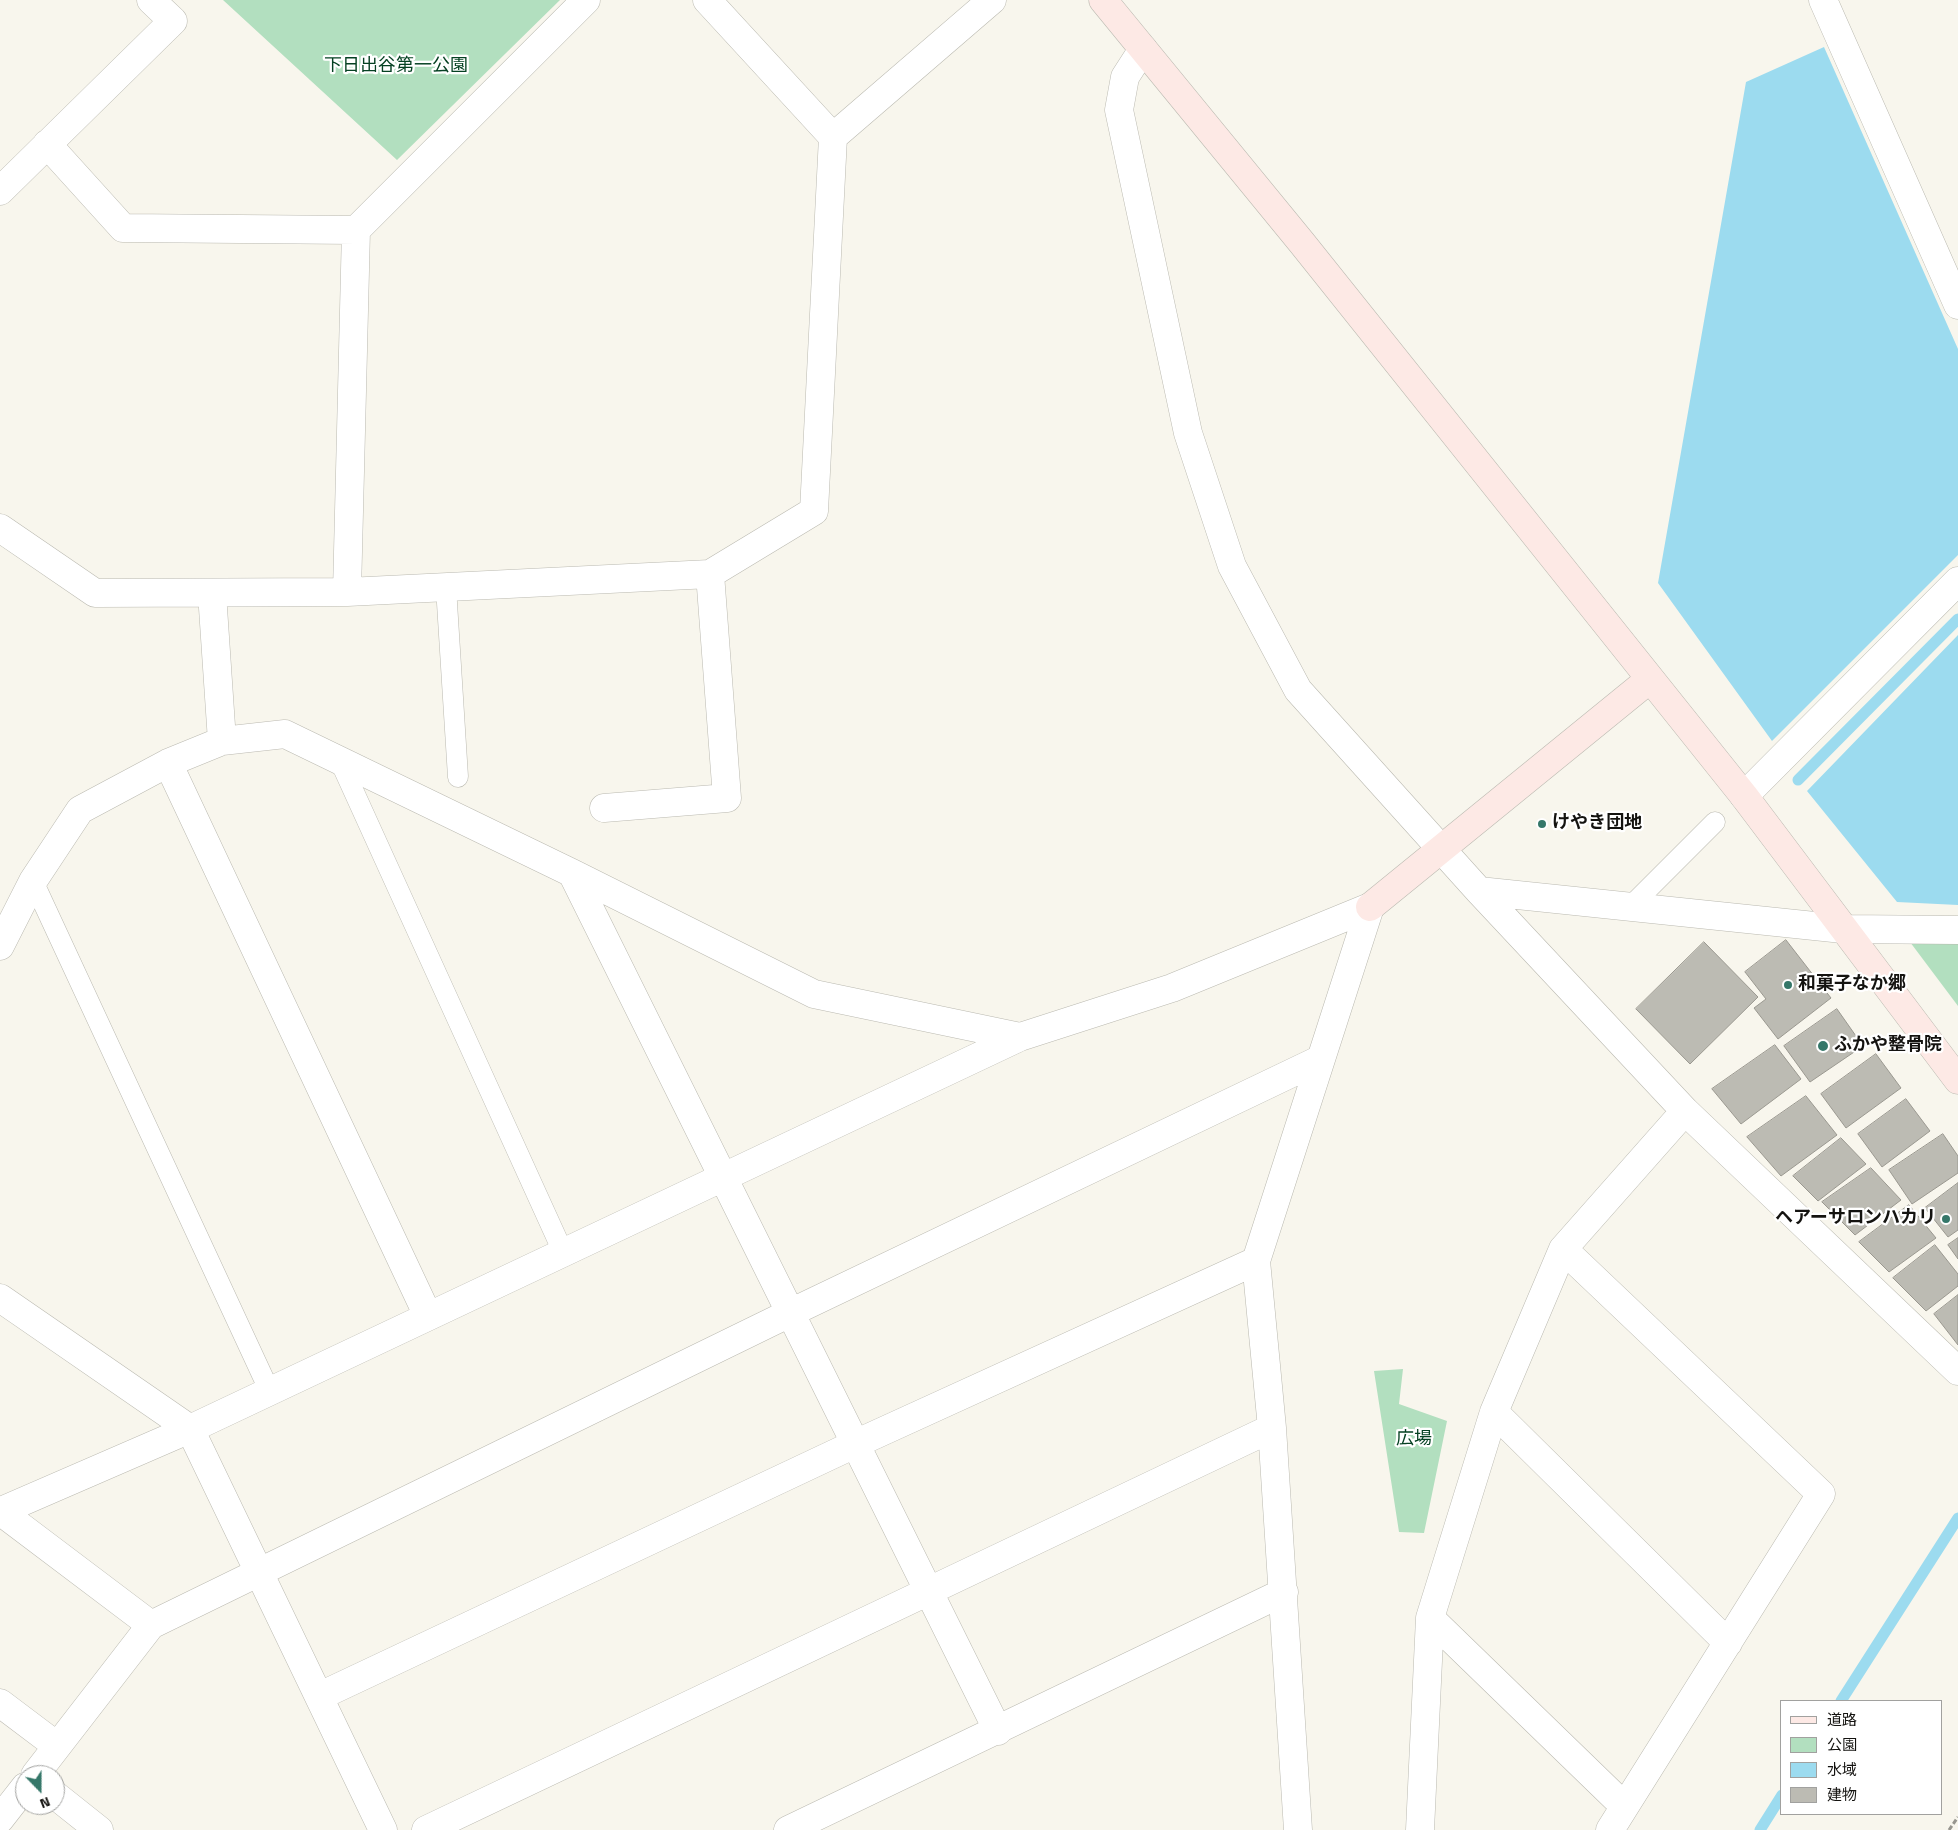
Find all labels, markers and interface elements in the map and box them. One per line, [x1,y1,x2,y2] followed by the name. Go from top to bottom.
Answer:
[324,56,468,78] park label: 下日出谷第一公園
[1552,813,1642,835] place label: けやき団地
[1536,818,1548,830] marker: けやき団地
[1798,974,1906,996] place label: 和菓子なか郷
[1782,979,1794,991] marker: 和菓子なか郷
[1834,1035,1942,1057] place label: ふかや整骨院
[1816,1039,1830,1053] marker: ふかや整骨院
[1775,1208,1936,1230] place label: ヘアーサロンハカリ
[1940,1213,1952,1225] marker: ヘアーサロンハカリ
[1396,1429,1432,1451] park label: 広場
[1780,1700,1943,1815] legend
[1827,1708,1857,1731] text: 道路
[1827,1733,1857,1756] text: 公園
[1827,1758,1857,1781] text: 水域
[15,1765,65,1815] north arrow
[1827,1783,1857,1806] text: 建物
[37,1792,54,1815] text: N

